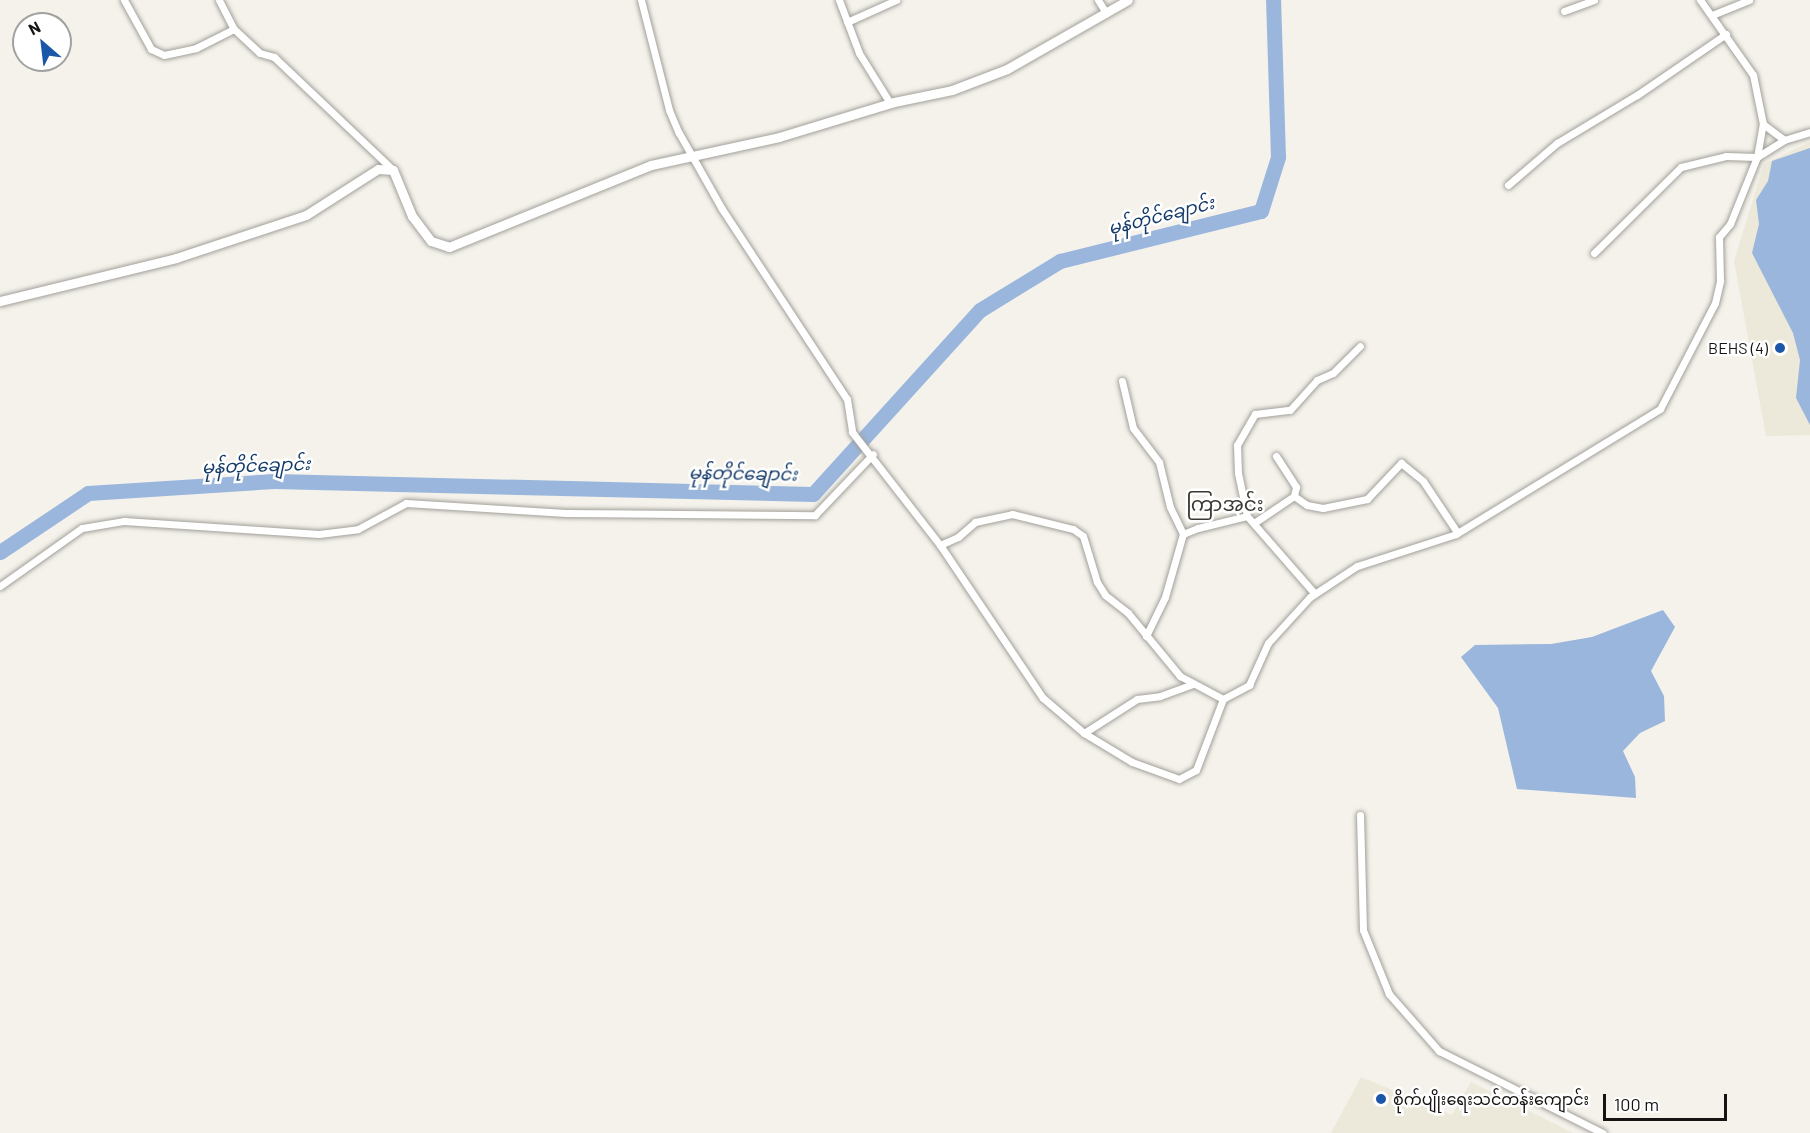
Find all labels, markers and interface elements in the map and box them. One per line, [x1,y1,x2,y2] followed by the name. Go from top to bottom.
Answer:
[12,12,72,72] north arrow
[25,17,43,38] text: N
[1106,191,1216,239] water label: မုန်တိုင်ချောင်း
[1708,338,1768,358] place label: BEHS (4)
[1773,341,1787,355] marker: BEHS (4)
[201,452,311,478] water label: မုန်တိုင်ချောင်း
[689,461,797,485] water label: မုန်တိုင်ချောင်း
[1186,491,1264,515] district label: ကြာအင်း
[1606,1082,1730,1120] scale bar
[1393,1089,1589,1109] place label: စိုက်ပျိုးရေးသင်တန်းကျောင်း
[1374,1092,1388,1106] marker: စိုက်ပျိုးရေးသင်တန်းကျောင်း
[1614,1093,1659,1115] text: 100 m

